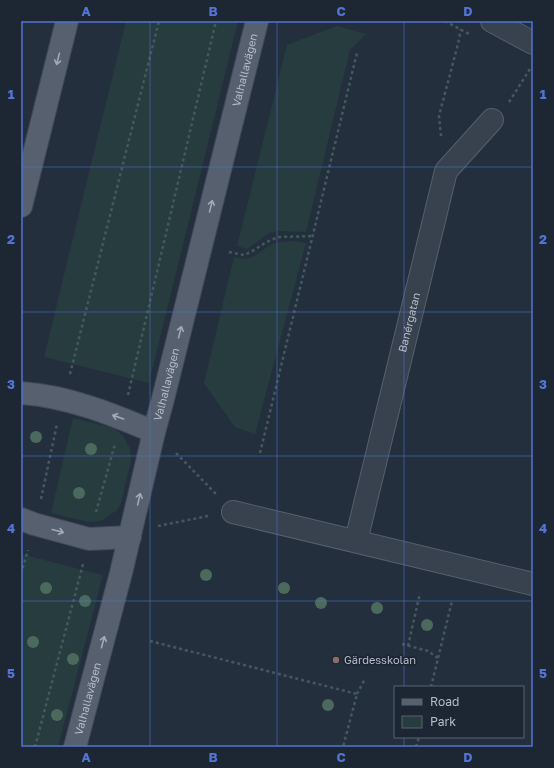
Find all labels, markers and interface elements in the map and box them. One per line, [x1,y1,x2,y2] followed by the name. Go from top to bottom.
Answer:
[81,3,91,19] text: A
[208,3,218,19] text: B
[336,3,346,19] text: C
[463,3,473,19] text: D
[229,32,260,108] street label: Valhallavägen
[54,52,61,65] one-way arrow
[8,86,15,102] text: 1
[540,86,547,102] text: 1
[207,200,215,213] one-way arrow
[7,231,15,247] text: 2
[539,231,547,247] text: 2
[395,291,422,354] street label: Banérgatan
[176,326,184,339] one-way arrow
[150,347,181,422] street label: Valhallavägen
[7,376,15,392] text: 3
[539,376,547,392] text: 3
[112,413,125,420] one-way arrow
[135,493,143,506] one-way arrow
[7,520,15,536] text: 4
[539,520,547,536] text: 4
[52,528,65,535] one-way arrow
[100,635,107,648] one-way arrow
[344,653,416,666] place label: Gärdesskolan
[331,655,341,665] marker: Gärdesskolan
[71,661,103,736] street label: Valhallavägen
[7,665,15,681] text: 5
[539,665,547,681] text: 5
[394,686,524,738] legend
[430,694,459,709] text: Road
[430,714,456,729] text: Park
[81,749,91,765] text: A
[208,749,218,765] text: B
[336,749,346,765] text: C
[463,749,473,765] text: D

